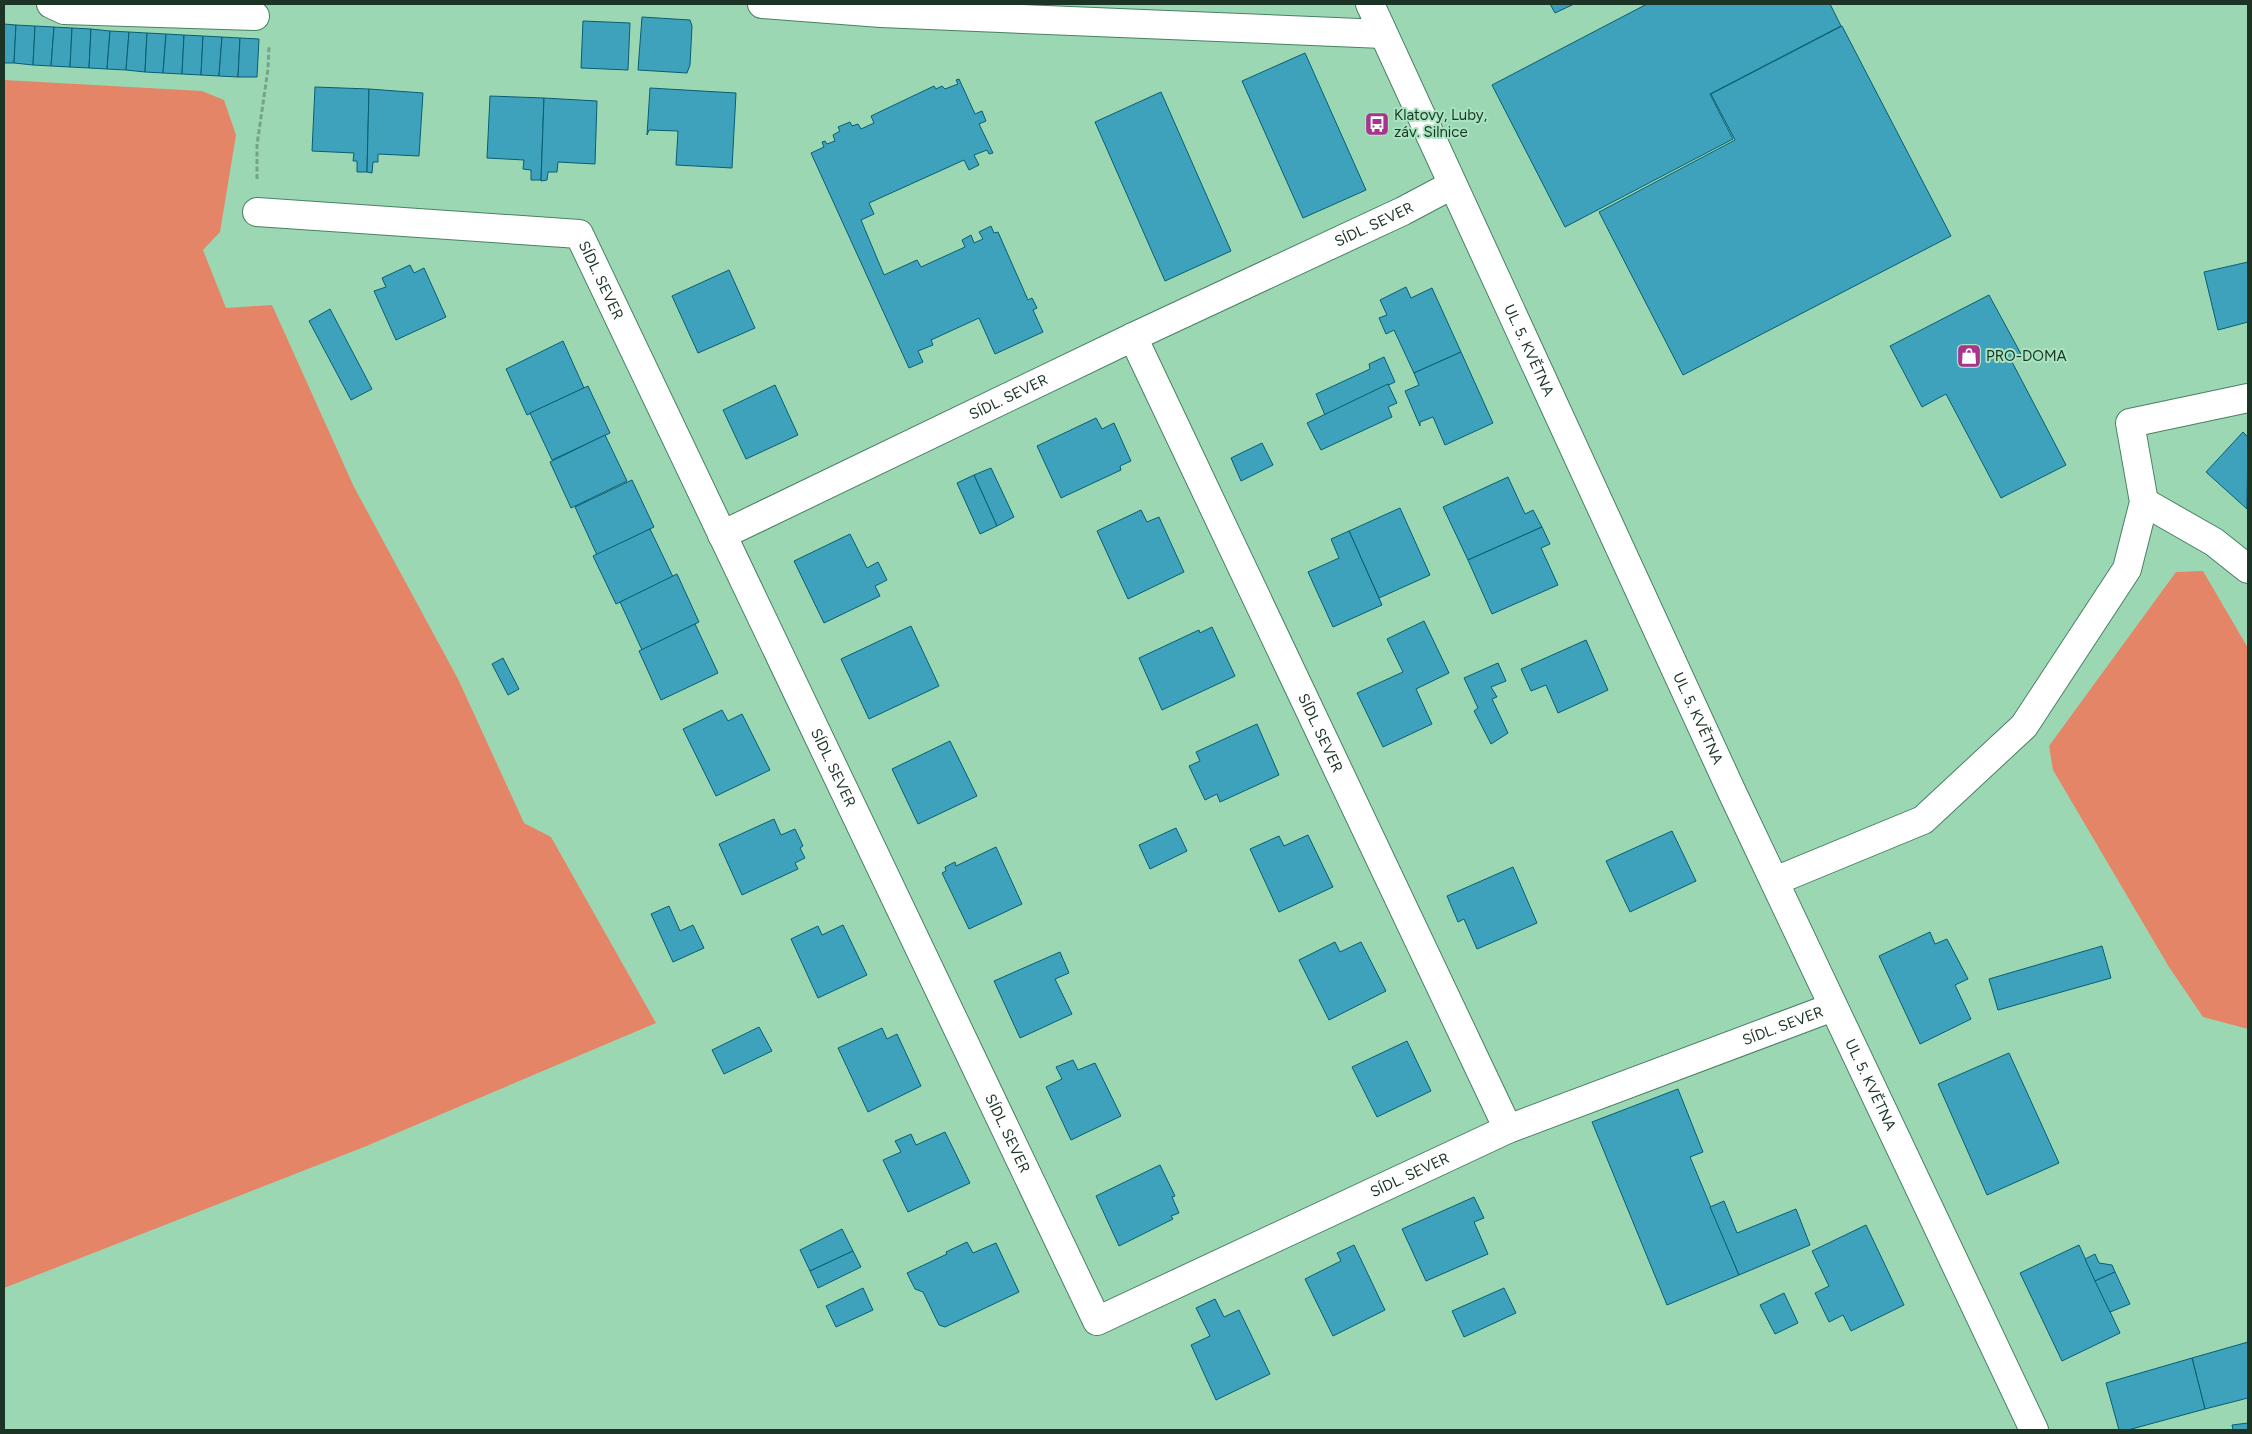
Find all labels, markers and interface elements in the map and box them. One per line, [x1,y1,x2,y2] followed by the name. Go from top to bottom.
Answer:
[1394,106,1487,141] place label: Klatovy, Luby, záv. Silnice
[1364,111,1390,137] bus stop icon: Klatovy, Luby, záv. Silnice
[1332,198,1416,251] street label: SÍDL. SEVER
[575,238,627,323] street label: SÍDL. SEVER
[1500,301,1558,399] street label: UL. 5. KVĚTNA
[1956,343,1982,369] shop icon: PRO-DOMA
[1986,347,2067,365] place label: PRO-DOMA
[966,370,1051,424] street label: SÍDL. SEVER
[1669,669,1727,767] street label: UL. 5. KVĚTNA
[1294,691,1347,775] street label: SÍDL. SEVER
[807,725,860,810] street label: SÍDL. SEVER
[1740,1002,1826,1049] street label: SÍDL. SEVER
[1841,1036,1900,1133] street label: UL. 5. KVĚTNA
[981,1091,1034,1176] street label: SÍDL. SEVER
[1367,1149,1452,1201] street label: SÍDL. SEVER

